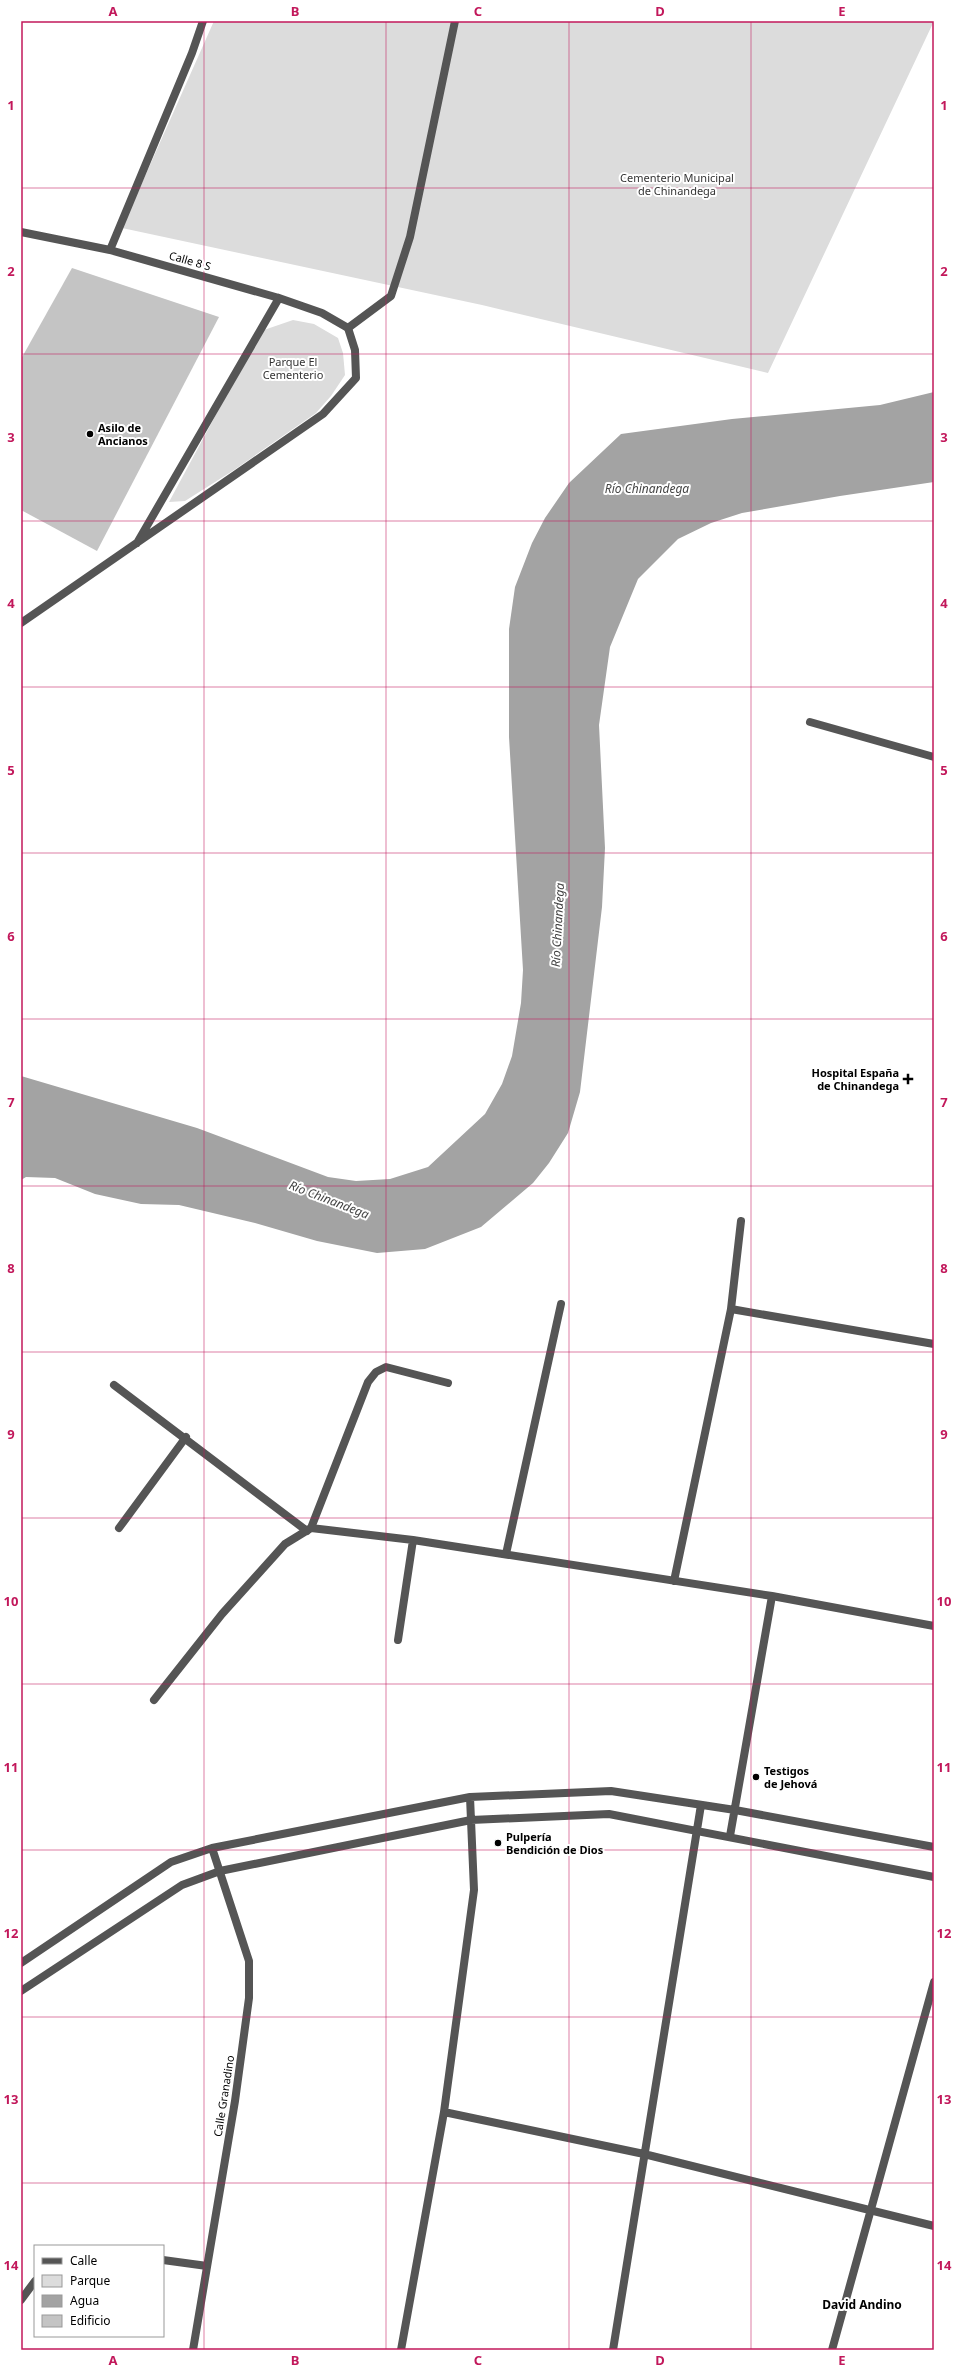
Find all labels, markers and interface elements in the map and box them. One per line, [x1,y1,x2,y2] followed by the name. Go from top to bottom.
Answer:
[109,2,118,20] text: A
[291,2,299,20] text: B
[474,2,482,20] text: C
[655,2,665,20] text: D
[838,2,846,20] text: E
[7,96,15,114] text: 1
[940,96,948,114] text: 1
[620,170,734,198] park label: Cementerio Municipal de Chinandega
[167,247,213,274] street label: Calle 8 S
[7,262,15,280] text: 2
[940,262,948,280] text: 2
[263,354,324,382] park label: Parque El Cementerio
[98,420,148,448] place label: Asilo de Ancianos
[7,428,15,446] text: 3
[940,428,948,446] text: 3
[85,429,95,439] marker: Asilo de Ancianos
[605,480,689,497] water label: Río Chinandega
[7,594,15,612] text: 4
[940,594,948,612] text: 4
[7,761,15,779] text: 5
[940,761,948,779] text: 5
[547,882,568,968] water label: Río Chinandega
[7,927,15,945] text: 6
[940,927,948,945] text: 6
[811,1065,899,1093] place label: Hospital España de Chinandega
[902,1073,914,1085] marker: Hospital España de Chinandega
[7,1093,15,1111] text: 7
[940,1093,948,1111] text: 7
[287,1176,372,1223] water label: Río Chinandega
[7,1259,15,1277] text: 8
[940,1259,948,1277] text: 8
[7,1425,15,1443] text: 9
[940,1425,948,1443] text: 9
[4,1592,18,1610] text: 10
[937,1592,951,1610] text: 10
[4,1758,18,1776] text: 11
[937,1758,951,1776] text: 11
[764,1763,817,1791] place label: Testigos de Jehová
[751,1772,761,1782] marker: Testigos de Jehová
[506,1829,604,1857] place label: Pulpería Bendición de Dios
[493,1838,503,1848] marker: Pulpería Bendición de Dios
[4,1924,18,1942] text: 12
[937,1924,951,1942] text: 12
[210,2054,237,2138] street label: Calle Granadino
[4,2090,18,2108] text: 13
[937,2090,951,2108] text: 13
[34,2245,164,2337] legend
[70,2252,98,2269] text: Calle
[4,2256,19,2274] text: 14
[937,2256,952,2274] text: 14
[70,2272,111,2289] text: Parque
[70,2292,99,2309] text: Agua
[822,2296,902,2313] district label: David Andino
[70,2312,111,2329] text: Edificio
[109,2351,118,2369] text: A
[291,2351,299,2369] text: B
[474,2351,482,2369] text: C
[655,2351,665,2369] text: D
[838,2351,846,2369] text: E

